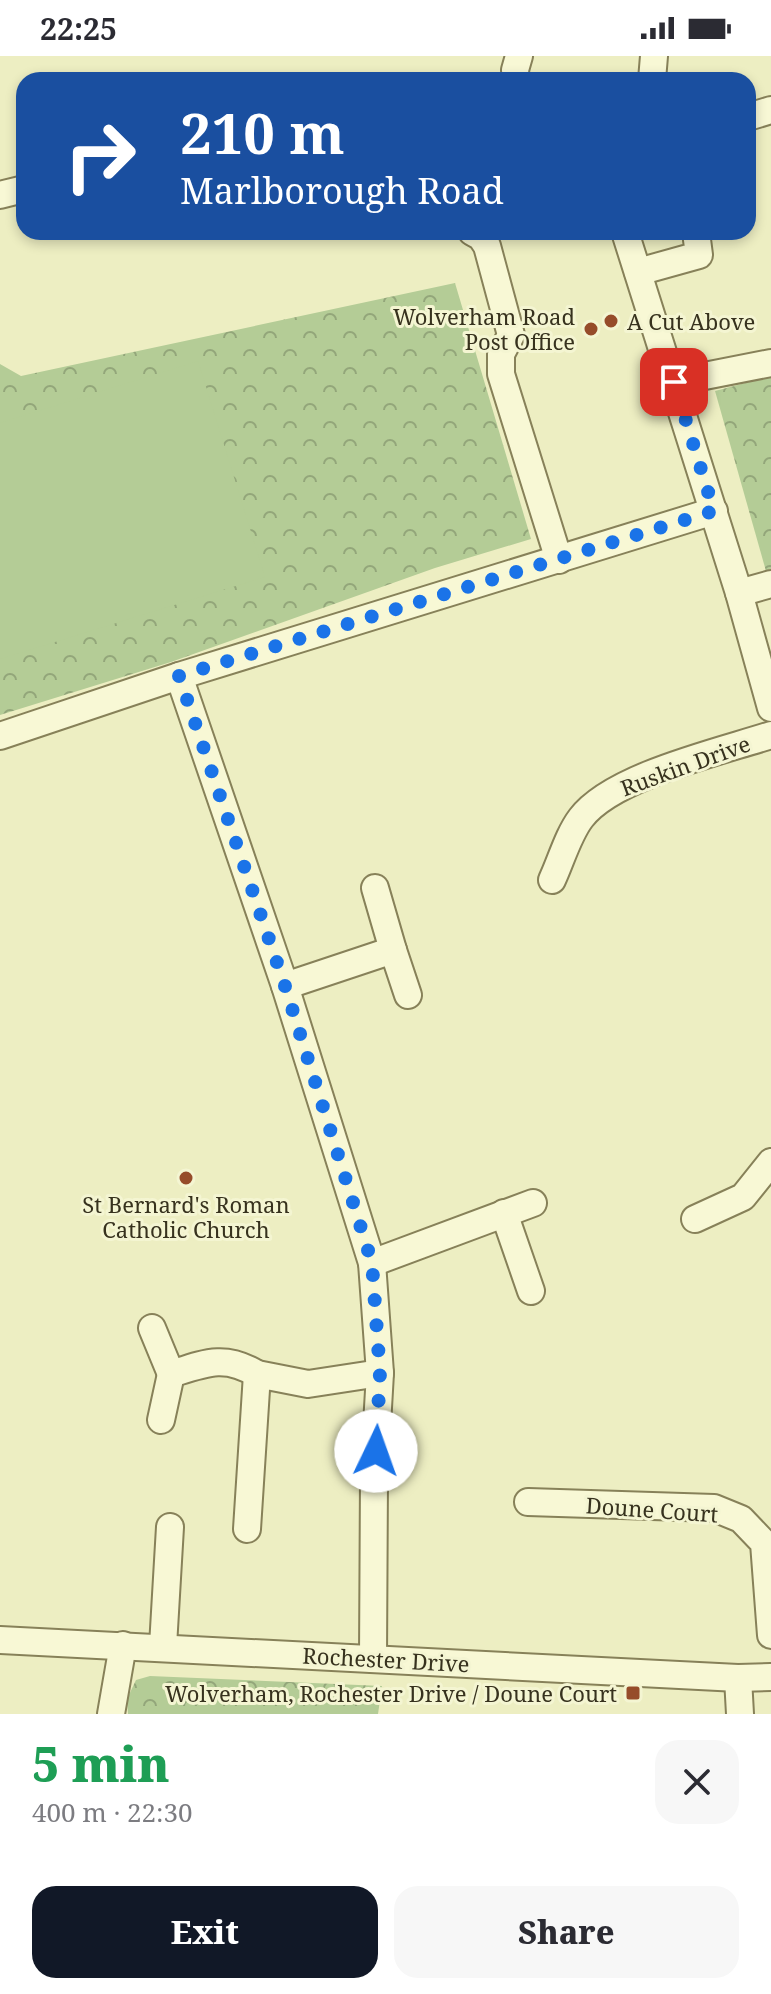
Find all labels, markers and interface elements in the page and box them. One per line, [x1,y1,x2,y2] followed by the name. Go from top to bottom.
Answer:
[40,8,117,49] text: 22:25
[180,94,345,170] text: 210 m
[48,104,152,208] icon: right
[180,166,504,215] text: Marlborough Road
[393,301,575,356] place label: Wolverham Road Post Office
[627,306,755,336] place label: A Cut Above
[602,312,620,330] marker: A Cut Above
[582,320,600,338] marker: Wolverham Road Post Office
[640,348,708,416] pin
[652,360,696,404] icon: arrive
[616,728,754,802] street label: Ruskin Drive
[177,1169,195,1187] marker: St Bernard's Roman Catholic Church
[82,1189,290,1244] place label: St Bernard's Roman Catholic Church
[334,1409,418,1493] position arrow
[585,1489,719,1529] street label: Doune Court
[302,1640,470,1678] street label: Rochester Drive
[165,1678,617,1708] place label: Wolverham, Rochester Drive / Doune Court
[624,1684,642,1702] marker: Wolverham, Rochester Drive / Doune Court
[32,1731,170,1796] text: 5 min
[655,1740,739,1824] button: close
[32,1794,193,1830] text: 400 m · 22:30
[32,1886,378,1978] button: Exit
[394,1886,739,1978] button: Share

